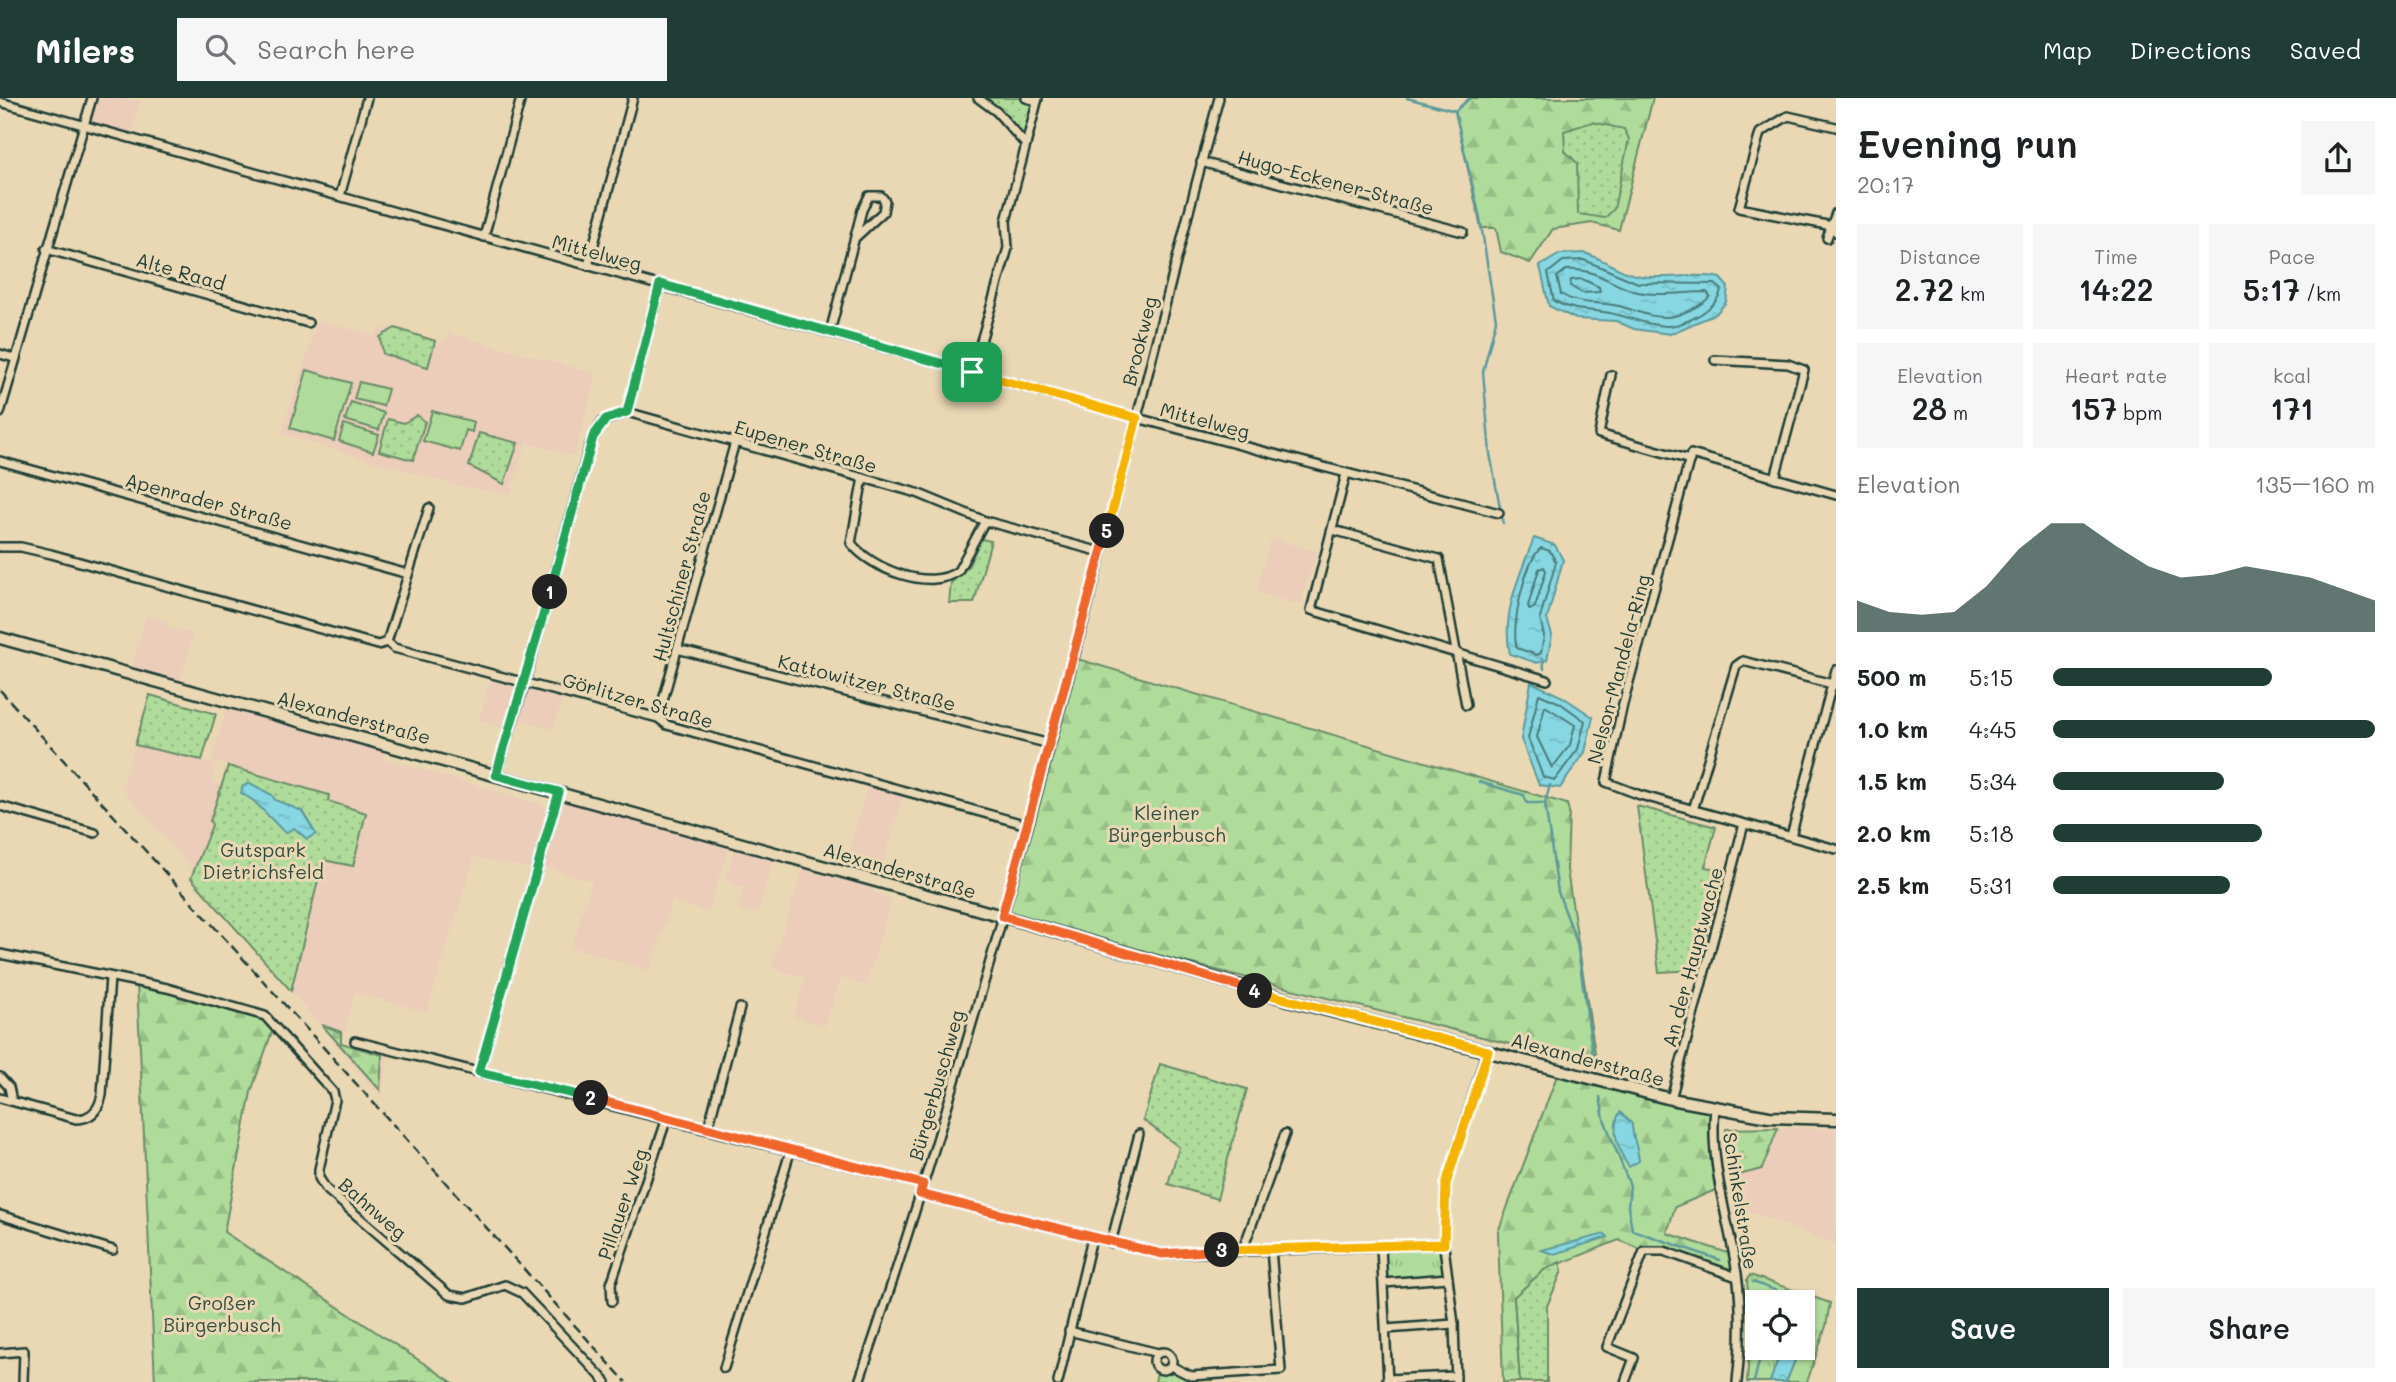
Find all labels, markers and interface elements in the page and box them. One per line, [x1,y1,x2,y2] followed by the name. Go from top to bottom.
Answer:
[177,18,667,81] search box
[35,28,135,71] text: Milers
[201,30,239,68] icon: search
[257,32,415,66] text: Search here
[2043,34,2092,65] text: Map
[2130,34,2252,65] text: Directions
[2290,34,2361,65] text: Saved
[1857,118,2078,168] text: Evening run
[2301,121,2375,195] button: share
[1235,144,1437,220] street label: Hugo-Eckener-Straße
[1857,169,1914,199] text: 20:17
[549,228,645,276] street label: Mittelweg
[1899,244,1981,269] text: Distance
[2094,244,2138,269] text: Time
[2269,244,2315,269] text: Pace
[133,246,229,296] street label: Alte Raad
[1895,269,1954,309] text: 2.72
[2079,269,2153,309] text: 14:22
[2243,269,2300,309] text: 5:17
[1954,281,1985,306] text: km
[2300,281,2341,306] text: /km
[1116,294,1162,388] street label: Brookweg
[942,342,1002,402] pin
[953,353,991,391] icon: arrive
[1897,363,1983,388] text: Elevation
[2065,363,2167,388] text: Heart rate
[2273,363,2311,388] text: kcal
[1912,388,1947,428] text: 28
[2070,388,2117,428] text: 157
[2270,388,2314,428] text: 171
[1157,396,1253,444] street label: Mittelweg
[1947,400,1968,425] text: m
[2117,400,2162,425] text: bpm
[732,414,880,478] street label: Eupener Straße
[123,467,295,535] street label: Apenrader Straße
[1857,469,1960,499] text: Elevation
[2255,469,2375,499] text: 135–160 m
[646,488,716,664] street label: Hultschiner Straße
[1090,514,1124,548] pin: 5
[1101,518,1112,543] text: 5
[1581,572,1655,766] street label: Nelson-Mandela-Ring
[532,574,568,610] pin: 1
[545,579,554,604] text: 1
[775,648,959,716] street label: Kattowitzer Straße
[1857,662,1927,692] text: 500 m
[1969,662,2013,692] text: 5:15
[560,666,716,734] street label: Görlitzer Straße
[275,684,433,750] street label: Alexanderstraße
[1857,714,1928,744] text: 1.0 km
[1969,714,2017,744] text: 4:45
[1857,766,1927,796] text: 1.5 km
[1969,766,2017,796] text: 5:34
[1108,800,1226,847] park label: Kleiner Bürgerbusch
[1857,818,1931,848] text: 2.0 km
[1969,818,2014,848] text: 5:18
[821,836,979,904] street label: Alexanderstraße
[202,837,324,884] park label: Gutspark Dietrichsfeld
[1656,864,1728,1050] street label: An der Hauptwache
[1857,870,1929,900] text: 2.5 km
[1969,870,2013,900] text: 5:31
[1238,974,1272,1008] pin: 4
[1248,978,1261,1003] text: 4
[903,1007,969,1163] street label: Bürgerbuschweg
[1509,1026,1667,1092] street label: Alexanderstraße
[574,1080,608,1116] pin: 2
[585,1085,596,1110] text: 2
[1718,1131,1764,1271] street label: Schinkelstraße
[591,1145,653,1263] street label: Pillauer Weg
[334,1172,412,1244] street label: Bahnweg
[1204,1232,1240,1268] pin: 3
[1216,1237,1227,1262] text: 3
[1857,1288,2109,1368] button: Save
[2123,1288,2375,1368] button: Share
[163,1290,281,1337] park label: Großer Bürgerbusch
[1745,1290,1815,1360] map controls
[1745,1290,1815,1360] button: locate

